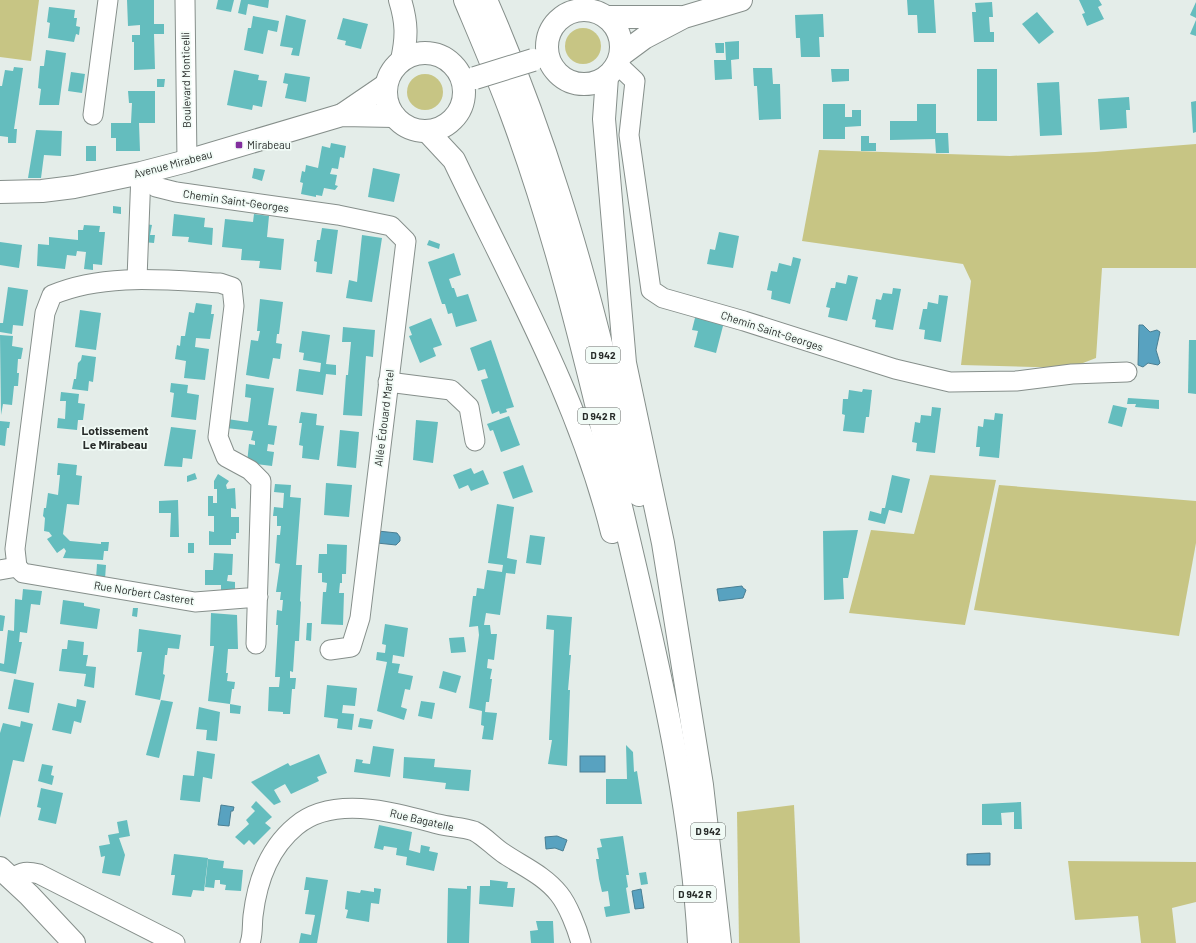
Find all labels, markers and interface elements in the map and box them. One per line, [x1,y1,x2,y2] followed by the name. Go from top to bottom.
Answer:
[178,32,193,128] street label: Boulevard Monticelli
[247,138,291,151] place label: Mirabeau
[234,140,244,150] marker: Mirabeau
[132,147,214,180] street label: Avenue Mirabeau
[182,187,290,214] street label: Chemin Saint-Georges
[719,308,825,353] street label: Chemin Saint-Georges
[586,347,620,363] road number: D 942
[371,369,396,467] street label: Allée Édouard Martel
[578,408,620,424] road number: D 942 R
[81,423,149,451] district label: Lotissement Le Mirabeau
[93,578,195,607] street label: Rue Norbert Casteret
[389,806,455,833] street label: Rue Bagatelle
[691,823,725,839] road number: D 942
[674,886,716,902] road number: D 942 R

